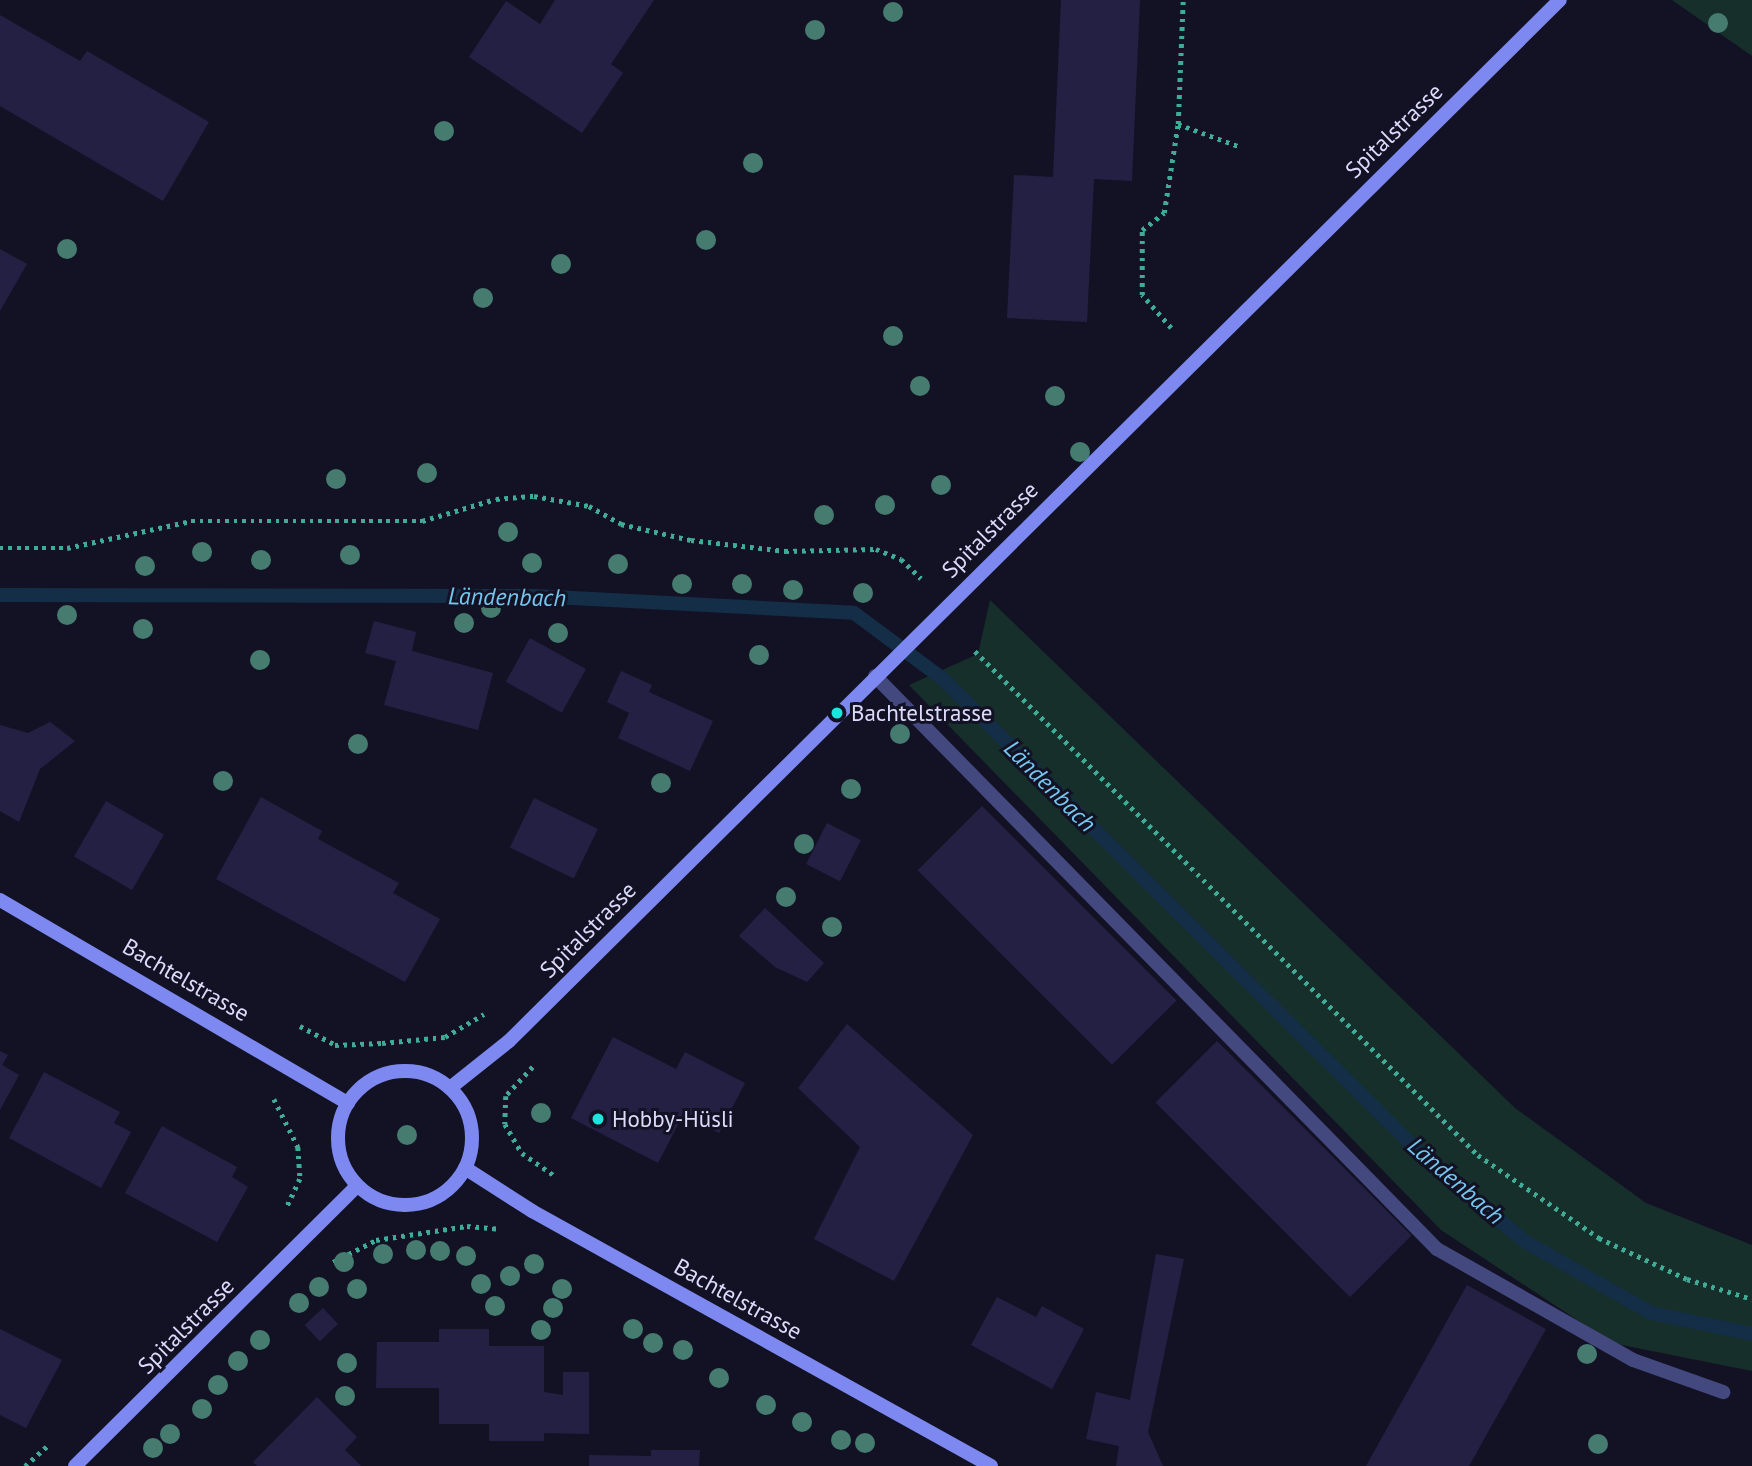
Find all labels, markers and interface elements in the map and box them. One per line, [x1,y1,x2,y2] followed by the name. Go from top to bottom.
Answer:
[1340,78,1448,184] street label: Spitalstrasse
[936,476,1044,584] street label: Spitalstrasse
[448,582,566,612] water label: Ländenbach
[851,699,992,727] place label: Bachtelstrasse
[829,705,845,721] marker: Bachtelstrasse
[998,734,1102,838] water label: Ländenbach
[534,876,642,984] street label: Spitalstrasse
[118,933,254,1027] street label: Bachtelstrasse
[612,1105,734,1133] place label: Hobby-Hüsli
[590,1111,606,1127] marker: Hobby-Hüsli
[1402,1131,1510,1231] water label: Ländenbach
[669,1253,807,1345] street label: Bachtelstrasse
[132,1272,240,1380] street label: Spitalstrasse

